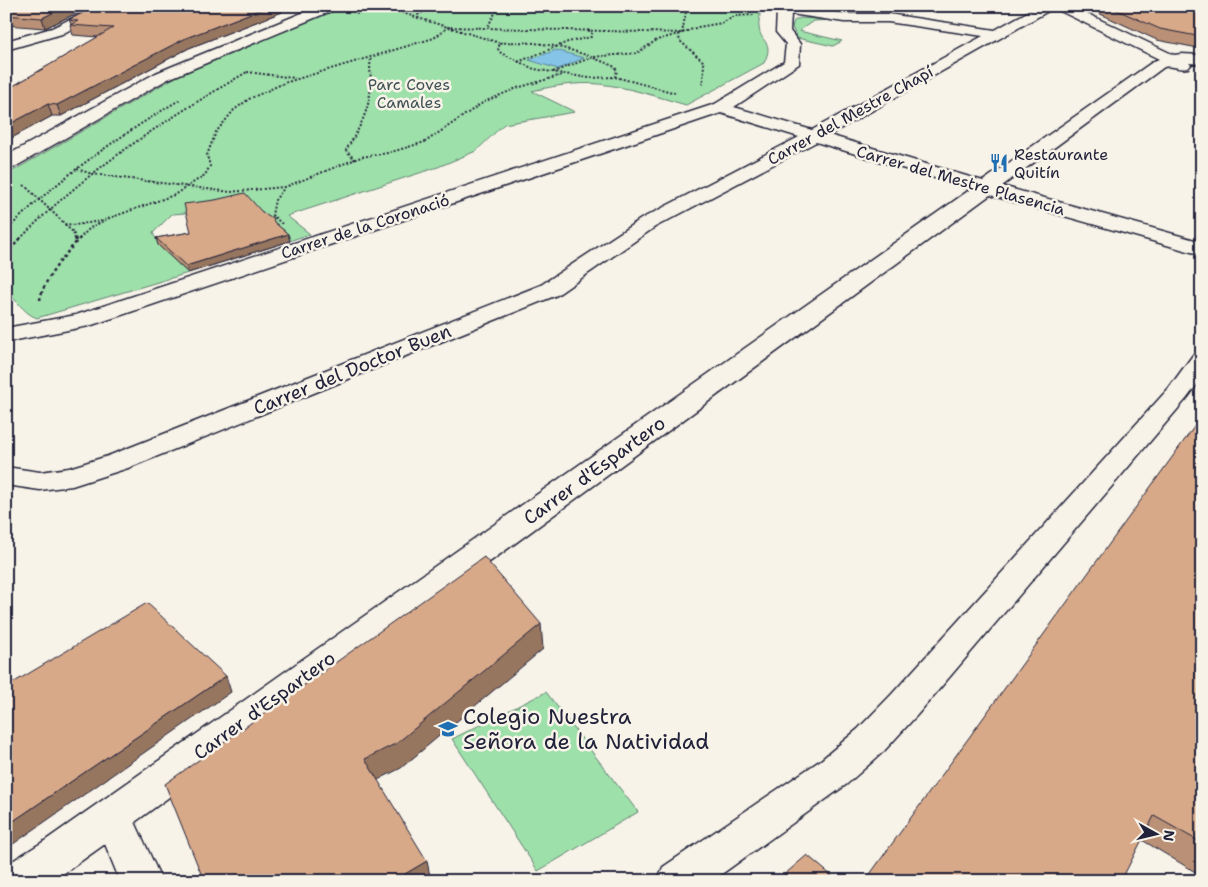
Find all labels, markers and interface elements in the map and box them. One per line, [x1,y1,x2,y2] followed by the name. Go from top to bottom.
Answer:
[764,61,937,170] street label: Carrer del Mestre Chapí
[368,74,450,113] park label: Parc Coves Camales
[854,141,1068,220] street label: Carrer del Mestre Plasencia
[1014,144,1108,183] place label: Restaurante Quitín
[988,152,1010,174] restaurant icon: Restaurante Quitín
[278,189,452,264] street label: Carrer de la Coronació
[250,318,455,421] street label: Carrer del Doctor Buen
[518,410,670,530] street label: Carrer d'Espartero
[188,645,340,765] street label: Carrer d'Espartero
[463,702,709,756] place label: Colegio Nuestra Señora de la Natividad
[437,718,459,740] school or university icon: Colegio Nuestra Señora de la Natividad
[1130,810,1180,860] north arrow
[1159,829,1179,843] text: N

